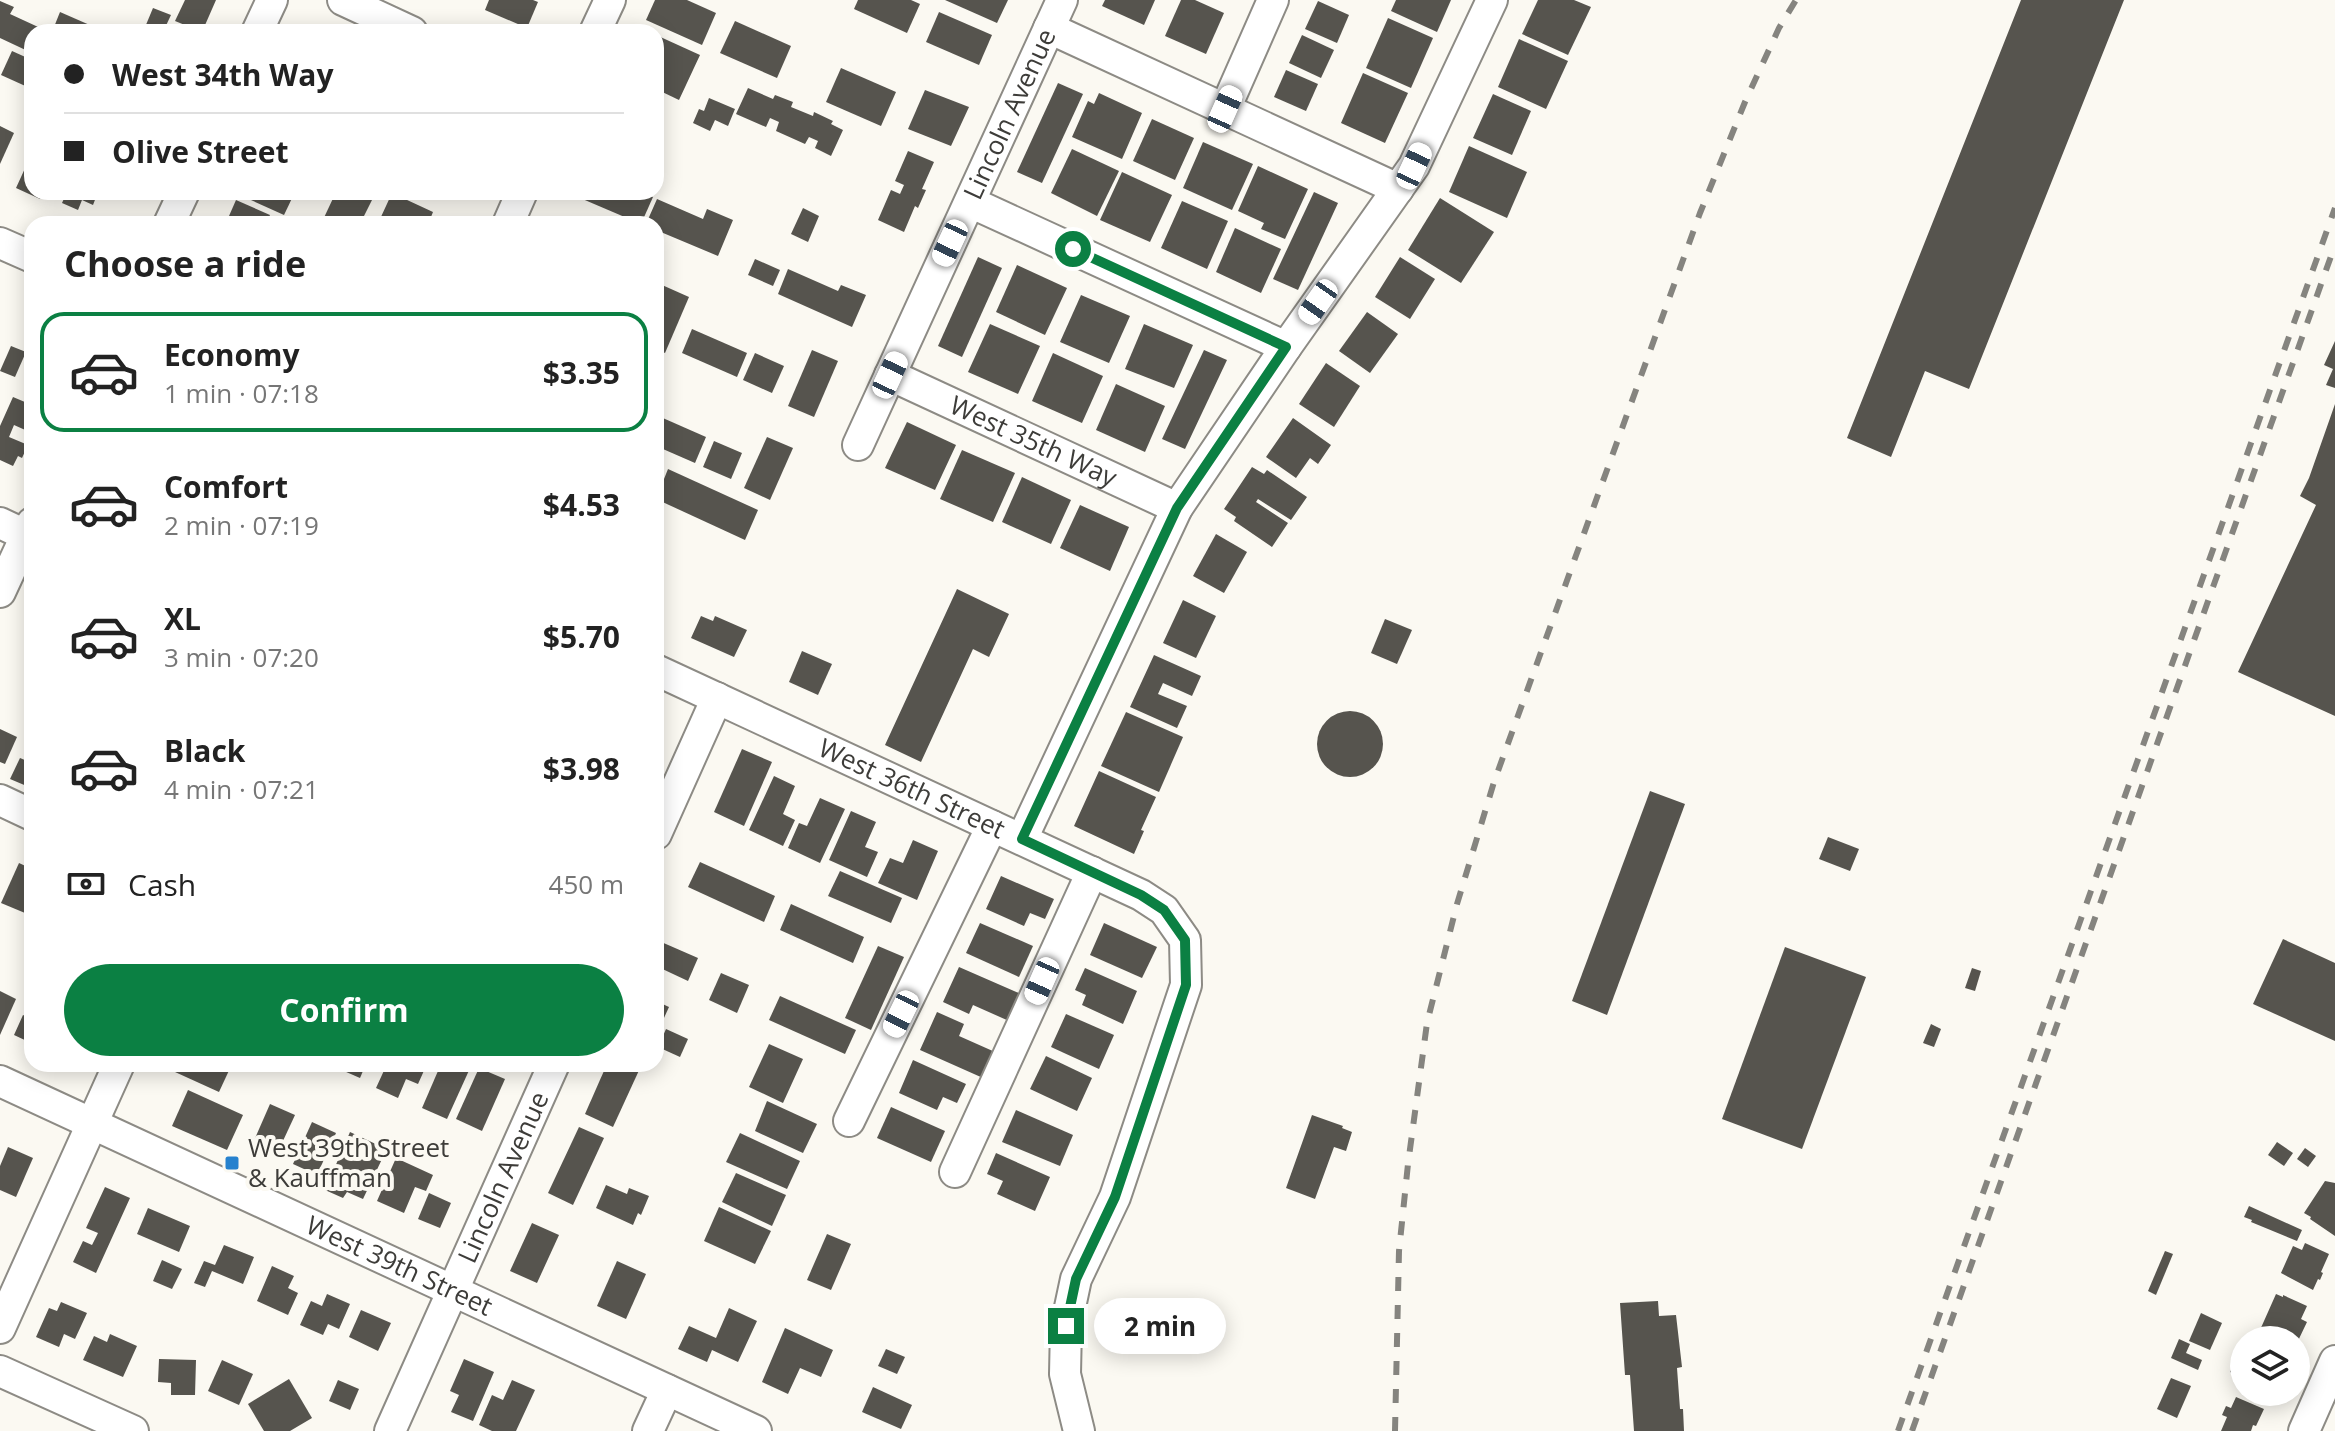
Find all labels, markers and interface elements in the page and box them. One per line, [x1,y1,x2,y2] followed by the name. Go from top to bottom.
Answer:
[954,23,1063,205] street label: Lincoln Avenue
[112,54,333,95] text: West 34th Way
[1204,82,1246,136] car
[112,131,288,172] text: Olive Street
[1393,139,1435,193] car
[929,216,971,270] car
[1055,231,1091,267] route start
[64,239,306,288] text: Choose a ride
[1294,275,1342,329] car
[164,334,300,375] text: Economy
[68,336,140,408] icon: car
[869,348,911,402] car
[543,352,620,393] text: $3.35
[164,375,319,411] text: 1 min · 07:18
[944,386,1124,495] street label: West 35th Way
[164,466,288,507] text: Comfort
[68,468,140,540] icon: car
[543,484,620,525] text: $4.53
[164,507,319,543] text: 2 min · 07:19
[164,598,201,639] text: XL
[68,600,140,672] icon: car
[543,616,620,657] text: $5.70
[164,639,319,675] text: 3 min · 07:20
[813,729,1011,846] street label: West 36th Street
[164,730,245,771] text: Black
[68,732,140,804] icon: car
[543,748,620,789] text: $3.98
[164,771,319,807] text: 4 min · 07:21
[64,862,108,906] icon: cash
[128,864,196,905] text: Cash
[549,866,624,902] text: 450 m
[1021,954,1063,1008] car
[64,964,624,1056] button: Confirm
[880,987,922,1041] car
[449,1085,556,1268] street label: Lincoln Avenue
[248,1129,449,1195] place label: West 39th Street & Kauffman
[223,1154,241,1172] marker: West 39th Street & Kauffman
[301,1206,499,1324] street label: West 39th Street
[1094,1298,1226,1354] callout: 2 min
[1048,1308,1084,1344] route end
[1124,1308,1196,1344] text: 2 min
[2230,1326,2310,1406] map controls
[2230,1326,2310,1406] button: layers

